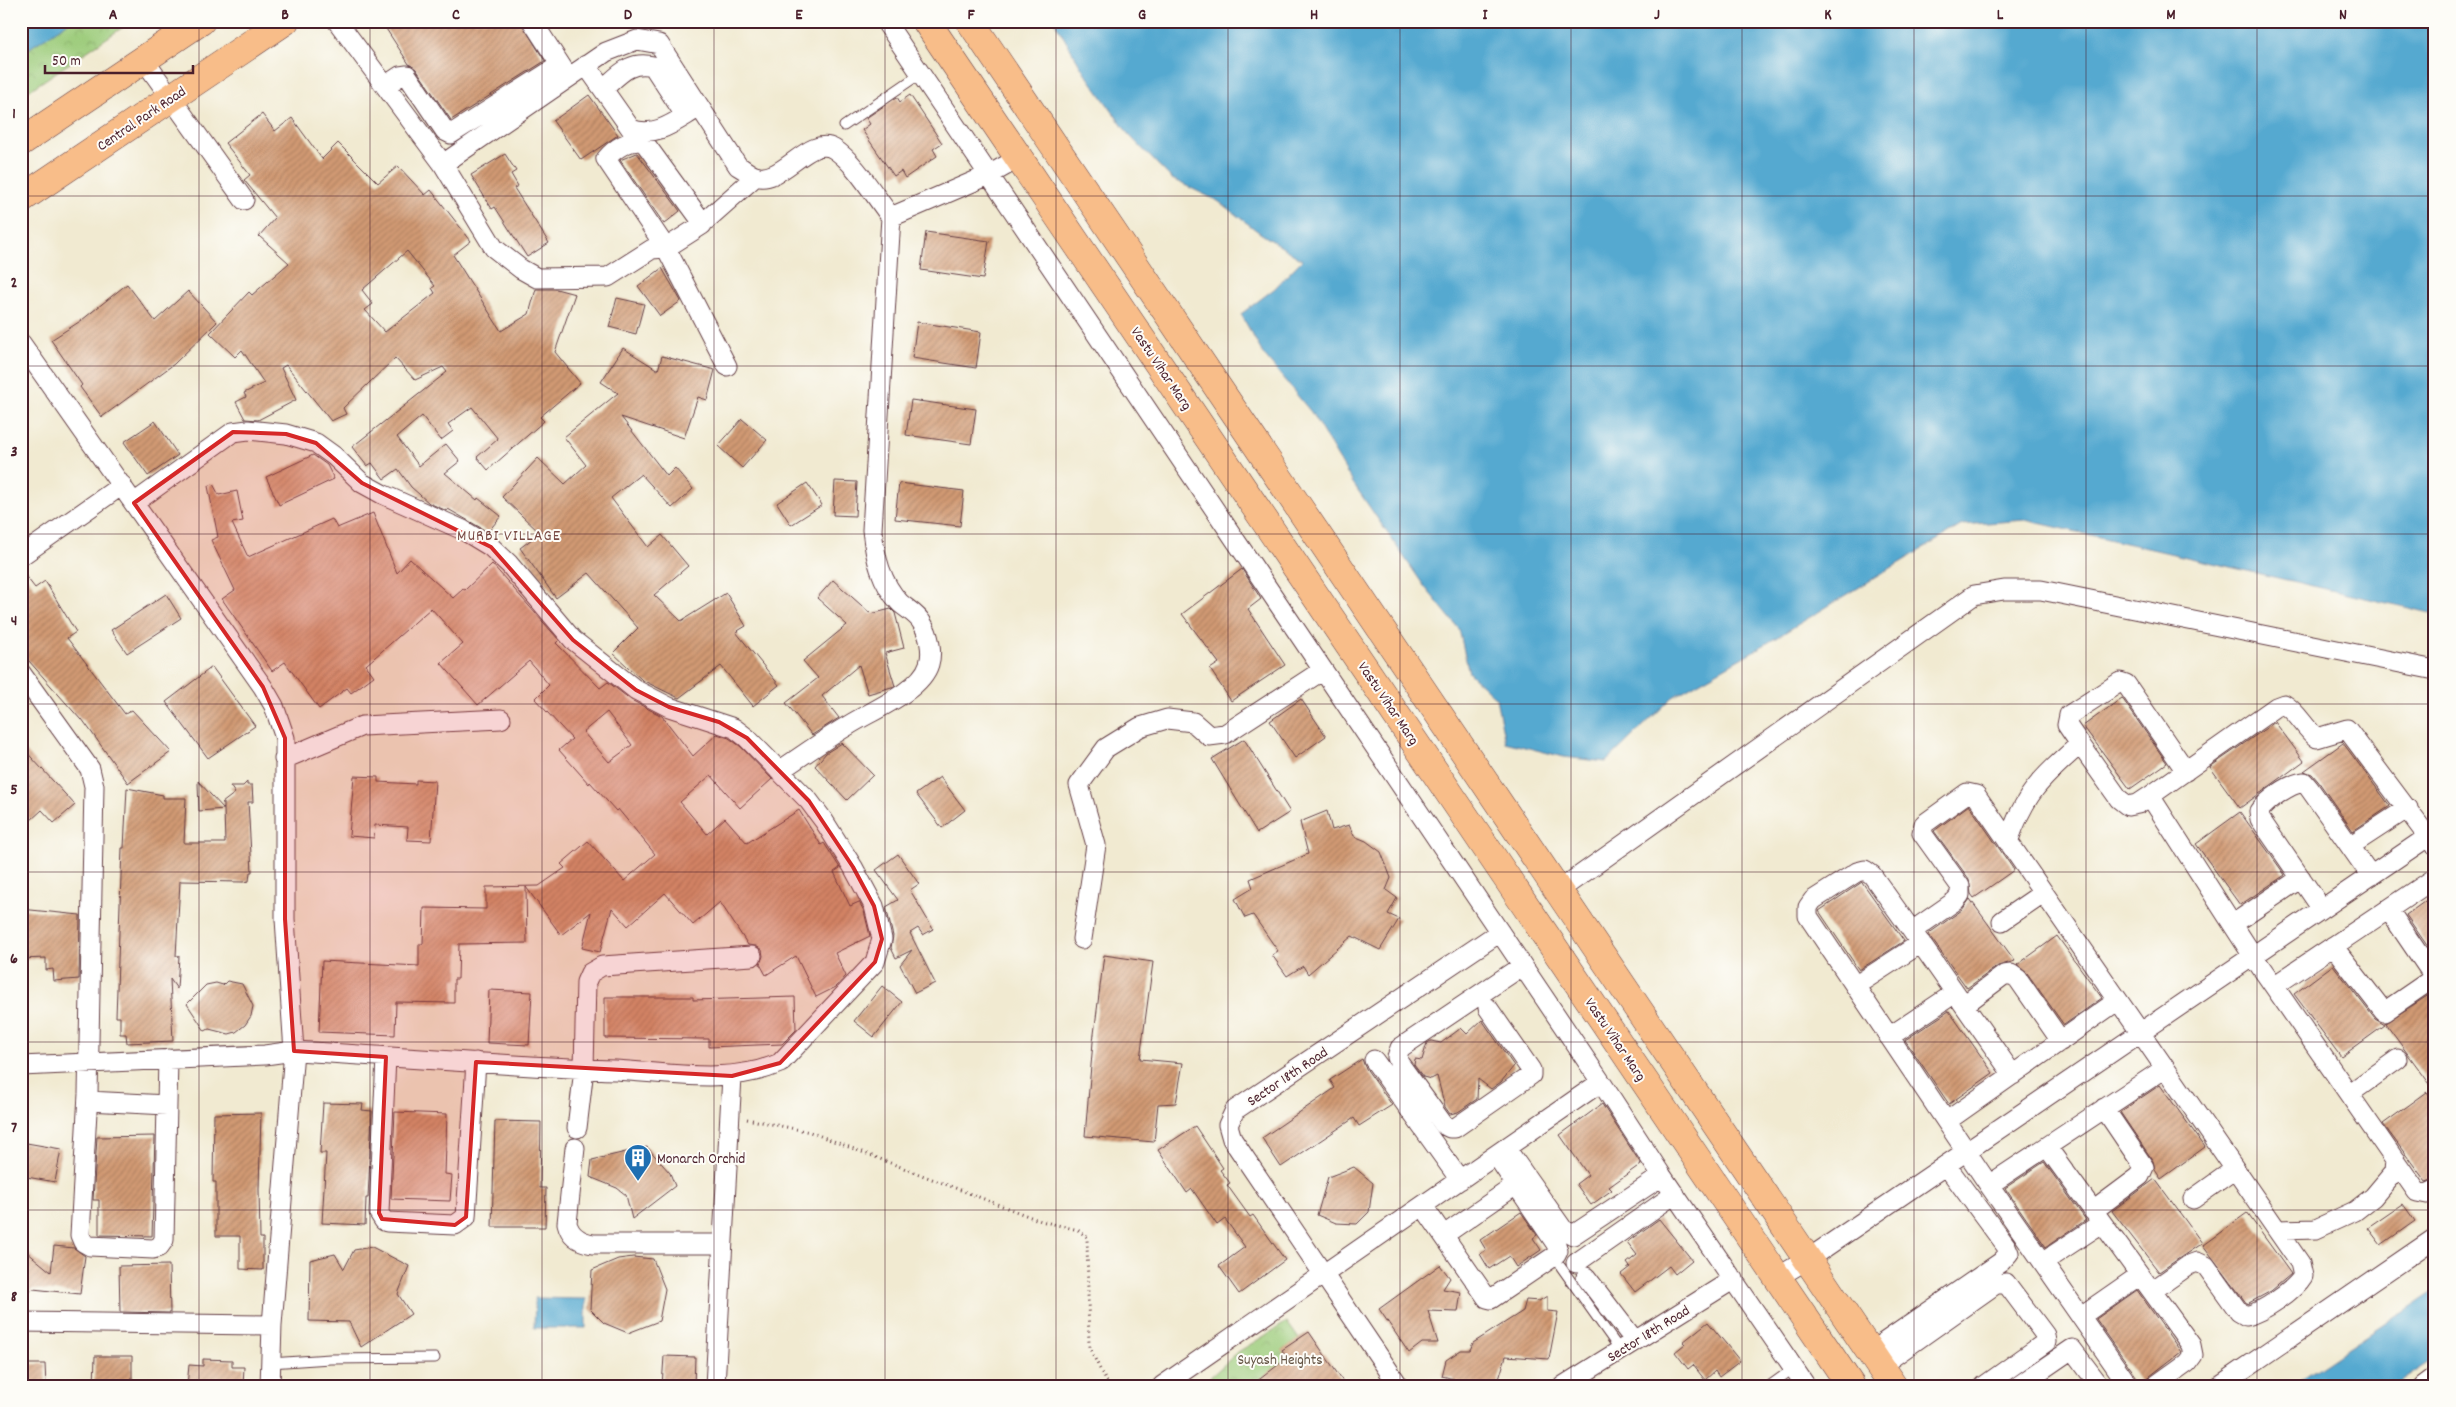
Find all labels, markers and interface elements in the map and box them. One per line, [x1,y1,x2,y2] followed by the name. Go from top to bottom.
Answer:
[109,4,118,27] text: A
[281,4,289,27] text: B
[452,4,460,27] text: C
[624,4,633,27] text: D
[795,4,803,27] text: E
[967,4,975,27] text: F
[1138,4,1146,27] text: G
[1310,4,1318,27] text: H
[1483,4,1489,27] text: I
[1654,4,1660,27] text: J
[1824,4,1832,27] text: K
[1997,4,2004,27] text: L
[2166,4,2176,27] text: M
[2339,4,2347,27] text: N
[45,42,192,74] scale bar
[52,51,81,73] text: 50 m
[93,82,191,158] street label: Central Park Road
[12,103,16,126] text: 1
[11,272,18,295] text: 2
[1124,323,1197,415] street label: Vastu Vihar Marg
[10,441,18,464] text: 3
[457,525,561,548] district label: MURBI VILLAGE
[11,610,17,633] text: 4
[1351,658,1424,750] street label: Vastu Vihar Marg
[10,779,18,802] text: 5
[10,948,18,971] text: 6
[1578,994,1651,1086] street label: Vastu Vihar Marg
[1243,1042,1333,1113] street label: Sector 18th Road
[11,1117,17,1140] text: 7
[623,1143,653,1182] building icon: Monarch Orchid
[657,1149,745,1171] place label: Monarch Orchid
[11,1286,18,1309] text: 8
[1604,1301,1695,1369] street label: Sector 18th Road
[1237,1350,1323,1372] park label: Suyash Heights

